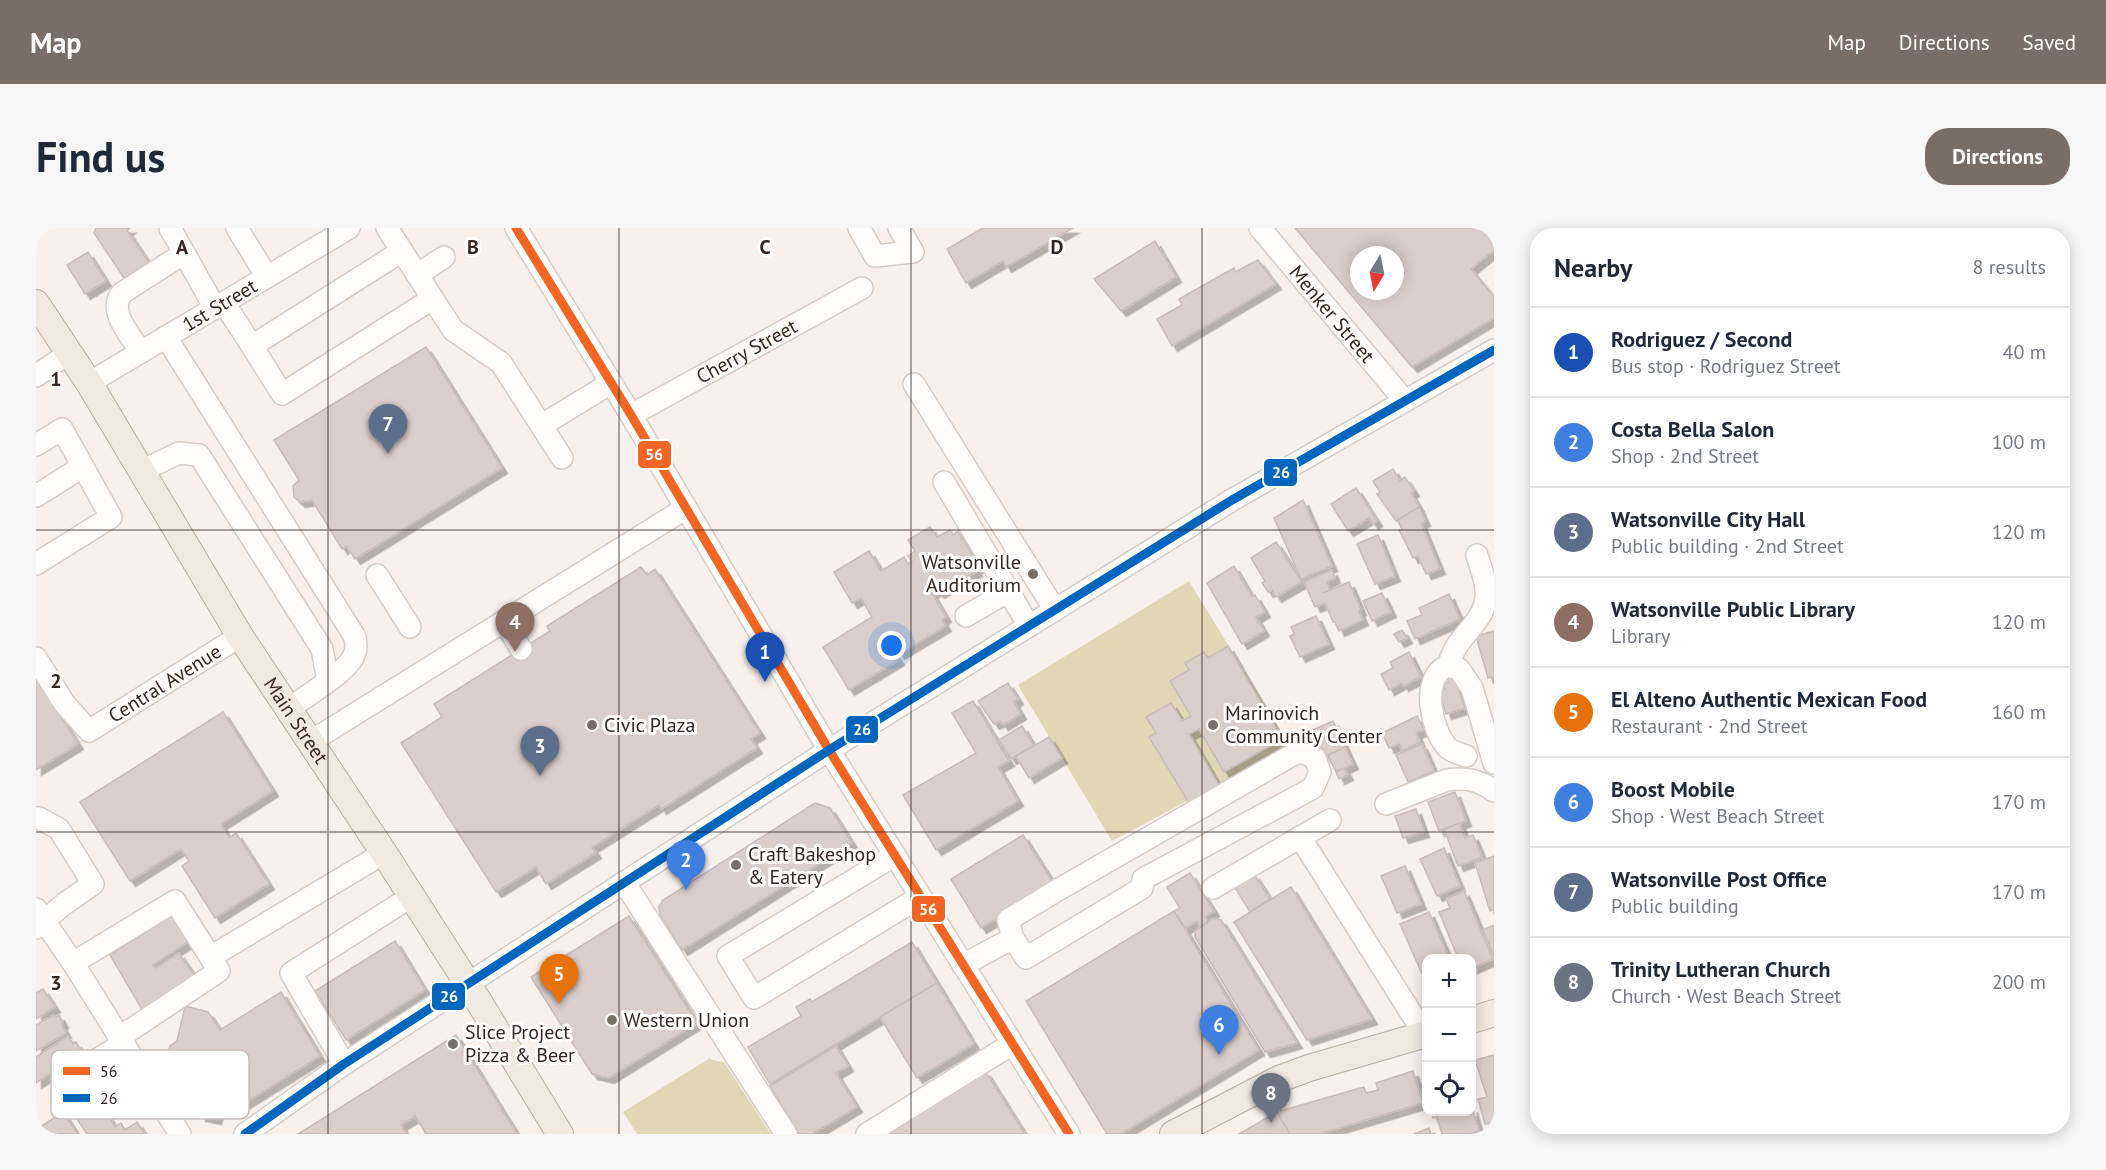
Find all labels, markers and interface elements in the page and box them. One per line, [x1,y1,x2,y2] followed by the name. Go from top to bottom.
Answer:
[30,24,81,61] text: Map
[1827,29,1866,56] text: Map
[1899,29,1990,56] text: Directions
[2023,29,2076,56] text: Saved
[1925,128,2070,185] button: Directions
[36,129,165,184] text: Find us
[176,234,189,260] text: A
[467,234,479,260] text: B
[759,234,771,260] text: C
[1051,234,1064,260] text: D
[1350,246,1404,300] north arrow
[1554,251,1632,284] text: Nearby
[1973,254,2046,280] text: 8 results
[1284,260,1381,368] street label: Menker Street
[177,273,262,337] street label: 1st Street
[692,313,802,390] street label: Cherry Street
[1611,325,1792,353] text: Rodriguez / Second
[1568,339,1579,365] text: 1
[2003,339,2046,365] text: 40 m
[1611,353,1841,379] text: Bus stop · Rodriguez Street
[50,366,62,392] text: 1
[368,404,408,454] pin: 7
[1611,415,1774,443] text: Costa Bella Salon
[1568,429,1579,455] text: 2
[1992,429,2046,455] text: 100 m
[637,440,672,469] line badge: 56
[1611,443,1759,469] text: Shop · 2nd Street
[645,444,663,464] text: 56
[1263,458,1298,487] line badge: 26
[1272,462,1290,482] text: 26
[1611,505,1805,533] text: Watsonville City Hall
[1568,519,1579,545] text: 3
[1992,519,2046,545] text: 120 m
[1611,533,1844,559] text: Public building · 2nd Street
[922,549,1021,598] place label: Watsonville Auditorium
[1026,567,1040,581] marker: Watsonville Auditorium
[1611,595,1855,623] text: Watsonville Public Library
[496,602,534,652] pin: 4
[1568,609,1579,635] text: 4
[1992,609,2046,635] text: 120 m
[1611,623,1670,649] text: Library
[877,631,906,660] your location
[746,632,784,682] pin: 1
[103,638,226,729] street label: Central Avenue
[50,668,62,694] text: 2
[258,672,334,769] street label: Main Street
[1611,685,1927,713] text: El Alteno Authentic Mexican Food
[1568,699,1579,725] text: 5
[1992,699,2046,725] text: 160 m
[1225,700,1382,749] place label: Marinovich Community Center
[604,712,695,738] place label: Civic Plaza
[1611,713,1807,739] text: Restaurant · 2nd Street
[845,715,879,744] line badge: 26
[585,718,599,732] marker: Civic Plaza
[1206,718,1220,732] marker: Marinovich Community Center
[853,719,871,739] text: 26
[520,726,560,776] pin: 3
[1611,775,1735,803] text: Boost Mobile
[1568,789,1579,815] text: 6
[1992,789,2046,815] text: 170 m
[1611,803,1824,829] text: Shop · West Beach Street
[666,840,706,890] pin: 2
[748,841,876,890] place label: Craft Bakeshop & Eatery
[729,858,743,872] marker: Craft Bakeshop & Eatery
[1611,865,1827,893] text: Watsonville Post Office
[1568,879,1579,905] text: 7
[1992,879,2046,905] text: 170 m
[1611,893,1739,919] text: Public building
[911,895,946,923] line badge: 56
[919,899,937,919] text: 56
[540,954,578,1004] pin: 5
[1422,954,1476,1116] map controls
[1422,954,1476,1008] button: +
[1611,955,1830,983] text: Trinity Lutheran Church
[1568,969,1579,995] text: 8
[1992,969,2046,995] text: 200 m
[50,970,62,996] text: 3
[431,982,466,1011] line badge: 26
[1611,983,1841,1009] text: Church · West Beach Street
[440,986,458,1006] text: 26
[1200,1006,1238,1055] pin: 6
[624,1007,749,1033] place label: Western Union
[1422,1008,1476,1062] button: −
[605,1013,619,1027] marker: Western Union
[465,1019,575,1068] place label: Slice Project Pizza & Beer
[446,1037,460,1051] marker: Slice Project Pizza & Beer
[51,1050,249,1119] legend
[100,1061,117,1081] text: 56
[1422,1062,1476,1116] button: locate
[1252,1074,1290,1123] pin: 8
[100,1088,117,1108] text: 26

